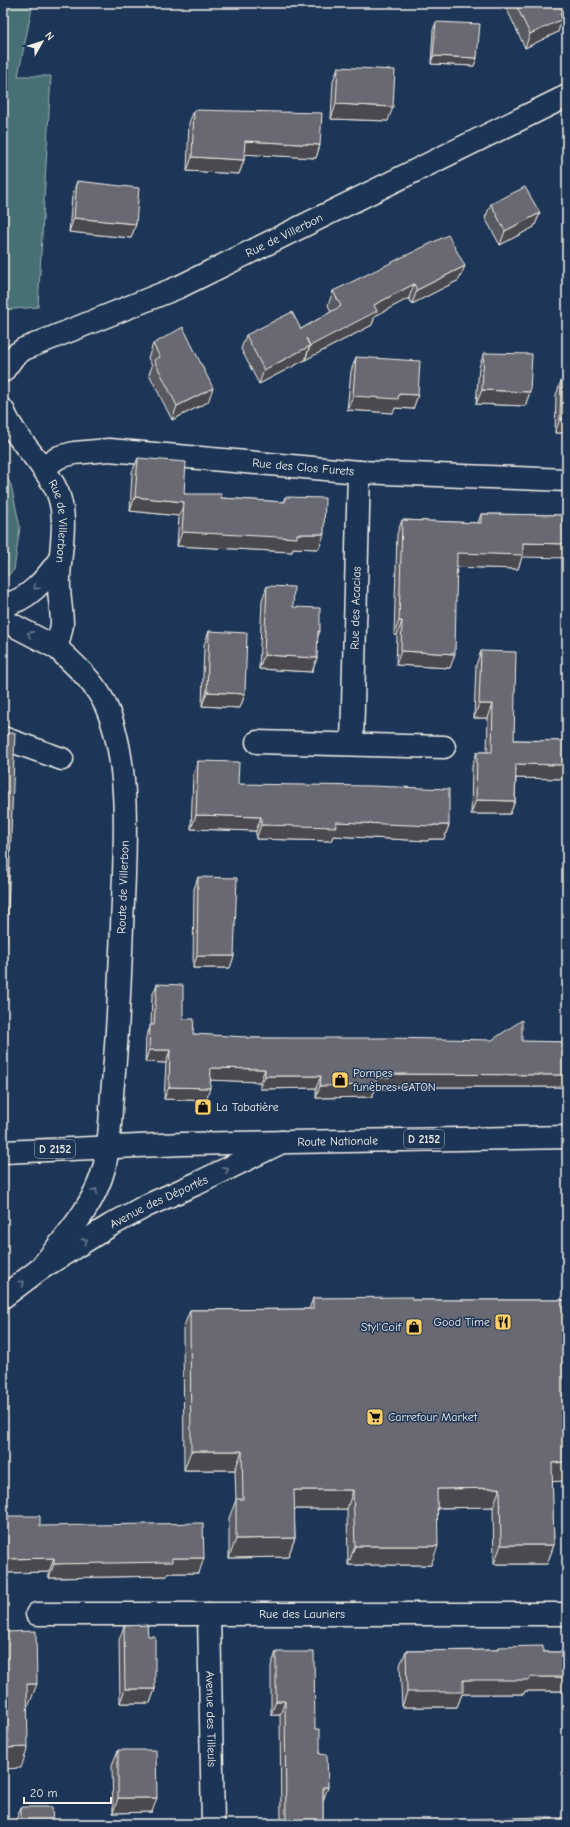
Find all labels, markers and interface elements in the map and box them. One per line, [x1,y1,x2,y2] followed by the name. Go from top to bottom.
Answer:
[22,22,62,62] north arrow
[42,29,57,43] text: N
[243,210,325,260] street label: Rue de Villerbon
[252,456,355,479] street label: Rue des Clos Furets
[45,477,70,564] street label: Rue de Villerbon
[347,566,364,650] street label: Rue des Acacias
[33,583,40,590] one-way arrow
[27,631,34,639] one-way arrow
[114,840,132,934] street label: Route de Villerbon
[352,1066,436,1094] place label: Pompes funèbres CATON
[330,1070,350,1090] shop icon: Pompes funèbres CATON
[193,1097,213,1117] shop icon: La Tabatière
[216,1100,279,1114] place label: La Tabatière
[404,1130,444,1148] road number: D 2152
[297,1133,378,1149] street label: Route Nationale
[35,1140,75,1158] road number: D 2152
[222,1167,229,1174] one-way arrow
[107,1172,210,1231] street label: Avenue des Déportés
[90,1188,98,1196] one-way arrow
[81,1238,88,1246] one-way arrow
[17,1281,24,1288] one-way arrow
[493,1312,513,1332] restaurant icon: Good Time
[433,1315,490,1329] place label: Good Time
[404,1317,424,1337] shop icon: Styl'Coif
[361,1320,402,1334] place label: Styl'Coif
[365,1407,385,1427] supermarket icon: Carrefour Market
[388,1410,478,1424] place label: Carrefour Market
[259,1607,345,1621] street label: Rue des Lauriers
[203,1671,219,1767] street label: Avenue des Tilleuls
[24,1779,111,1805] scale bar
[30,1786,58,1800] text: 20 m

